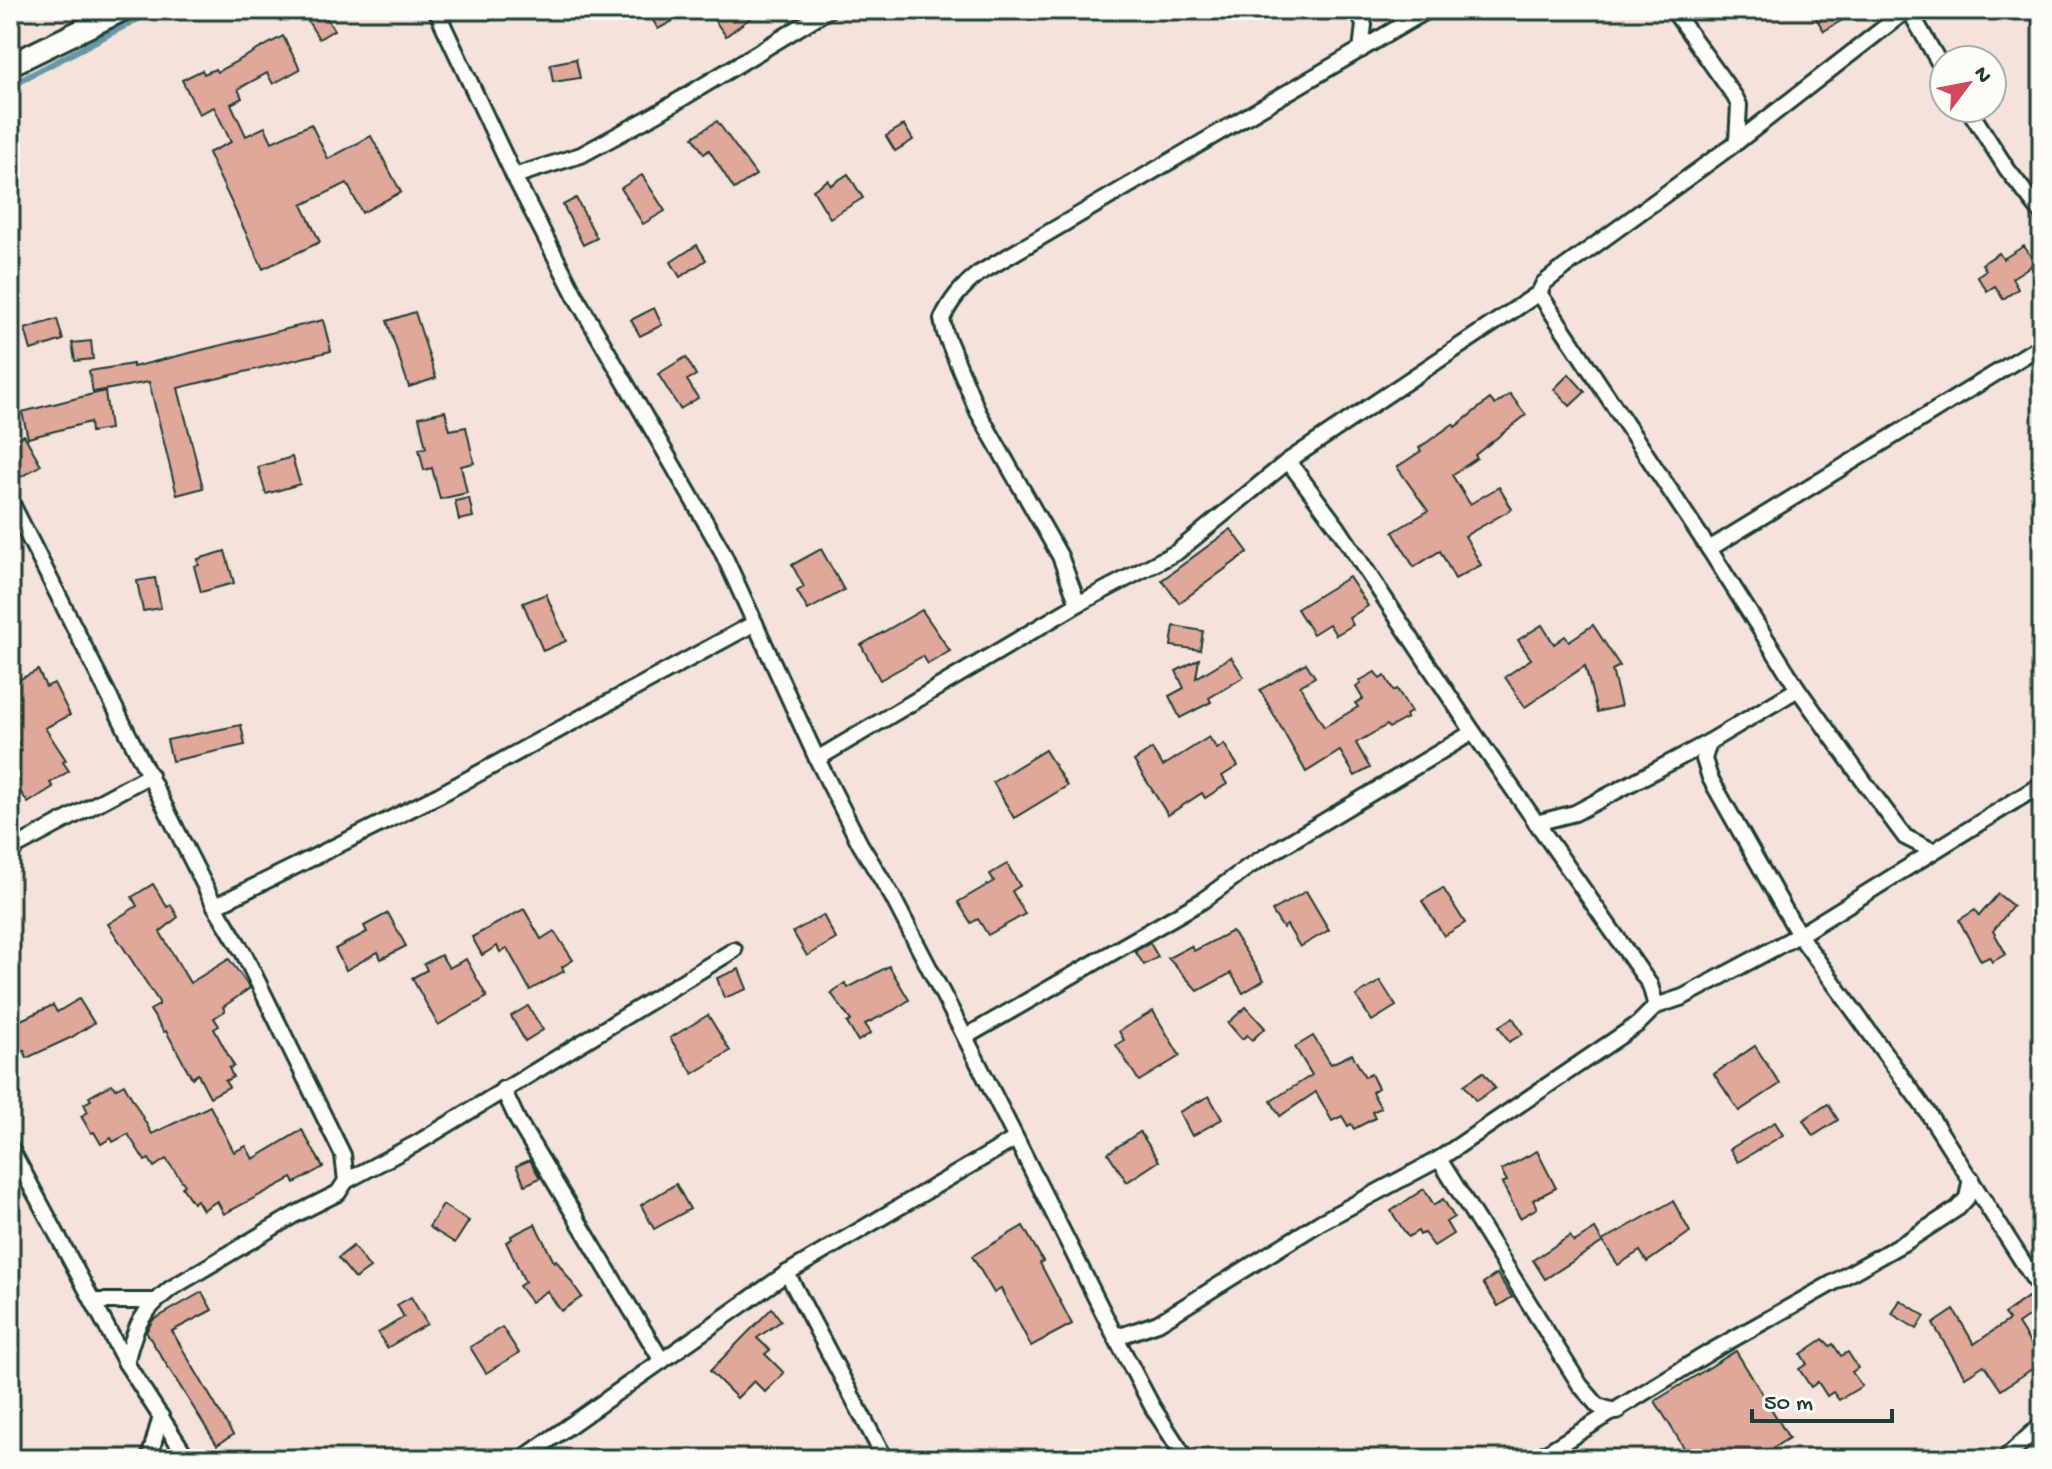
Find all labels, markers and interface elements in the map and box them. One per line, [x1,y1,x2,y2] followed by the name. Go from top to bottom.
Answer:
[1928,44,2008,124] north arrow
[1967,63,1996,89] text: N
[1752,1373,1892,1423] scale bar
[1764,1390,1813,1419] text: 50 m

